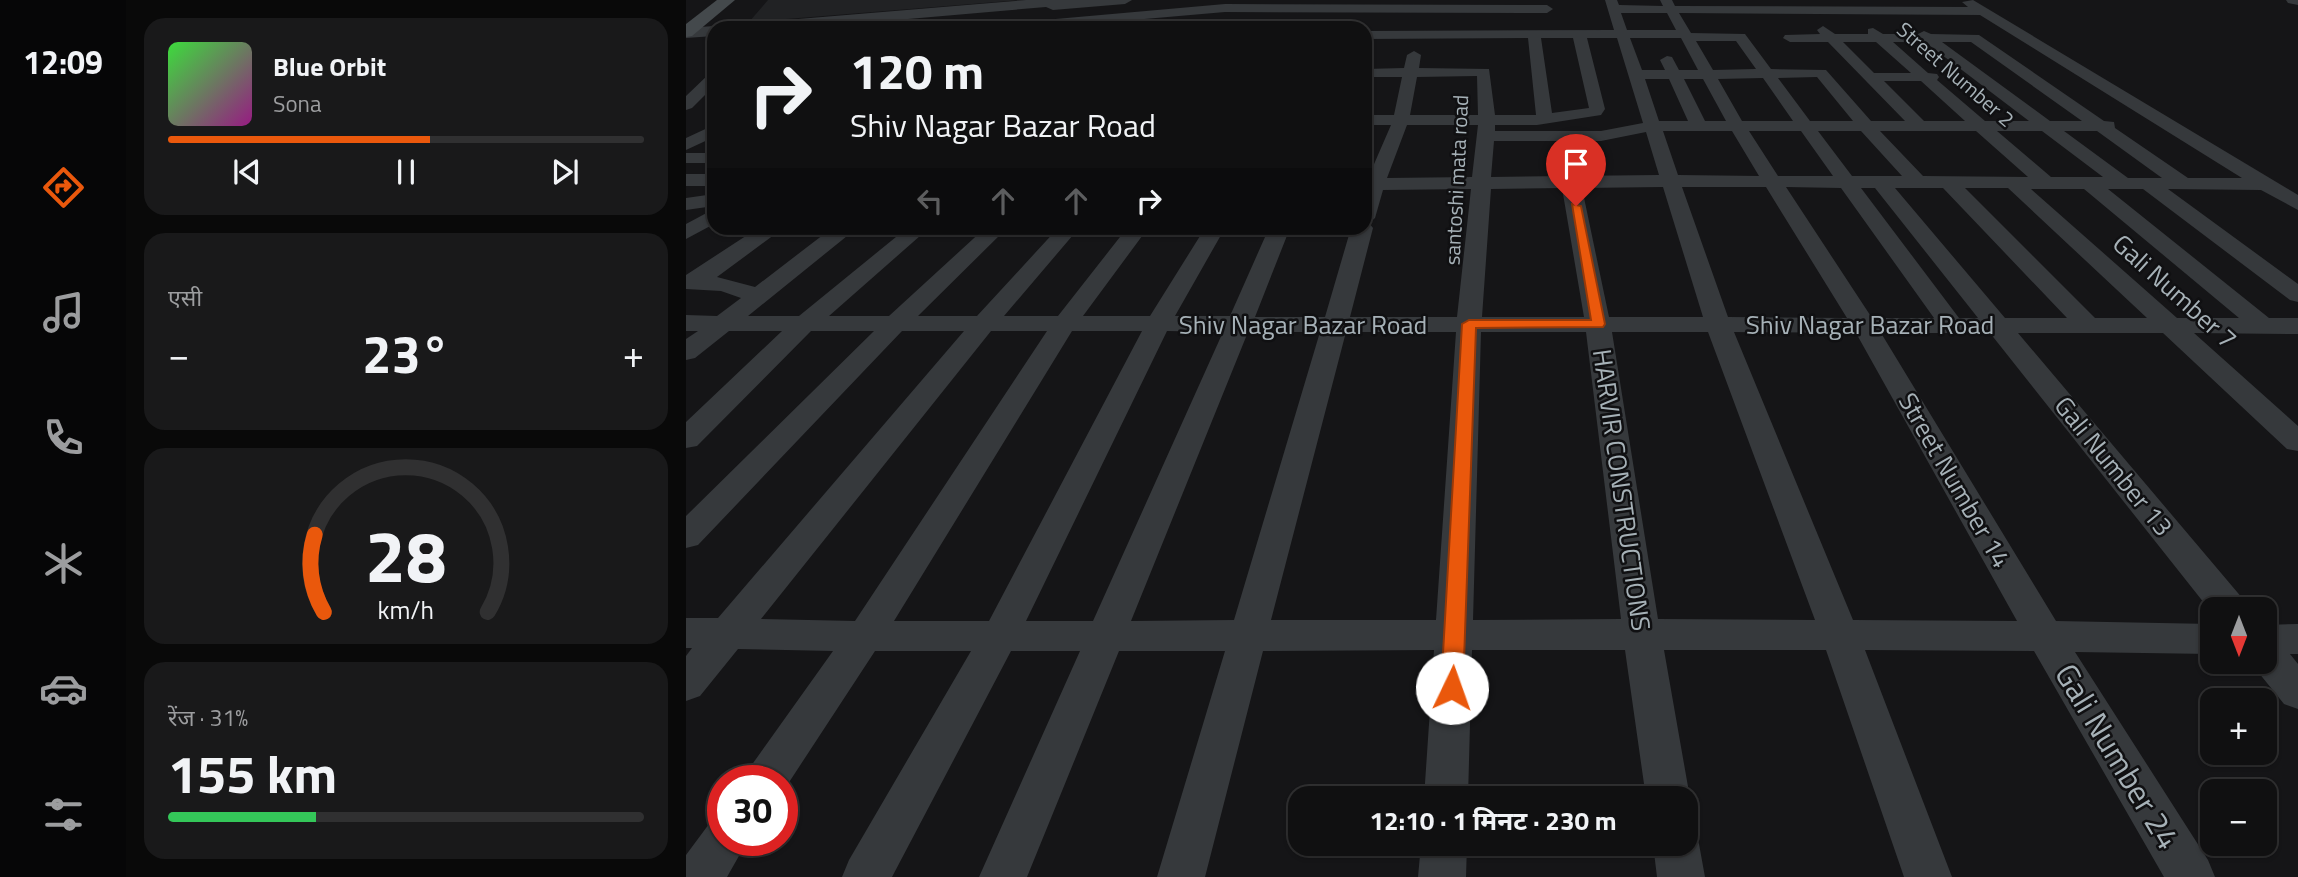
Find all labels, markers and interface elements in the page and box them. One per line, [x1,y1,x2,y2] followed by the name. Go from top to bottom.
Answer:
[1890,14,2022,134] street label: Street Number 2
[850,33,984,108] text: 120 m
[23,38,103,86] text: 12:09
[273,47,386,86] text: Blue Orbit
[735,49,826,140] icon: right
[273,86,321,121] text: Sona
[1436,94,1476,266] street label: santoshi mata road
[850,101,1156,149] text: Shiv Nagar Bazar Road
[1546,134,1606,206] pin
[1557,145,1595,183] icon: arrive
[228,153,266,191] icon: previous
[387,153,425,191] icon: pause
[546,153,584,191] icon: next
[39,163,88,212] icon: directions
[911,182,949,220] icon: left
[984,182,1022,220] icon: ahead
[1057,182,1095,220] icon: ahead
[1130,182,1168,220] icon: right
[2104,224,2246,358] street label: Gali Number 7
[168,280,202,315] text: एसी
[39,288,88,337] icon: music
[1179,305,1427,344] street label: Shiv Nagar Bazar Road
[1746,305,1994,344] street label: Shiv Nagar Bazar Road
[362,314,450,393] text: 23°
[168,325,189,383] text: −
[623,325,644,383] text: +
[1583,347,1661,633] street label: HARVIR CONSTRUCTIONS
[1889,385,2021,575] street label: Street Number 14
[2045,388,2183,544] street label: Gali Number 13
[39,413,88,462] icon: phone
[365,500,447,610] text: 28
[39,539,88,588] icon: climate
[378,591,434,629] text: km/h
[2200,597,2277,674] north arrow
[2200,597,2277,856] map controls
[1415,651,1489,725] position arrow
[2043,654,2193,858] street label: Gali Number 24
[39,664,88,713] icon: car
[2200,688,2277,765] button: +
[168,700,248,735] text: रेंज · 31%
[168,734,337,813] text: 155 km
[707,765,798,856] speed limit sign: 30
[2200,779,2277,856] button: −
[39,790,88,839] icon: filters
[1369,801,1617,840] text: 12:10 · 1 मिनट · 230 m

